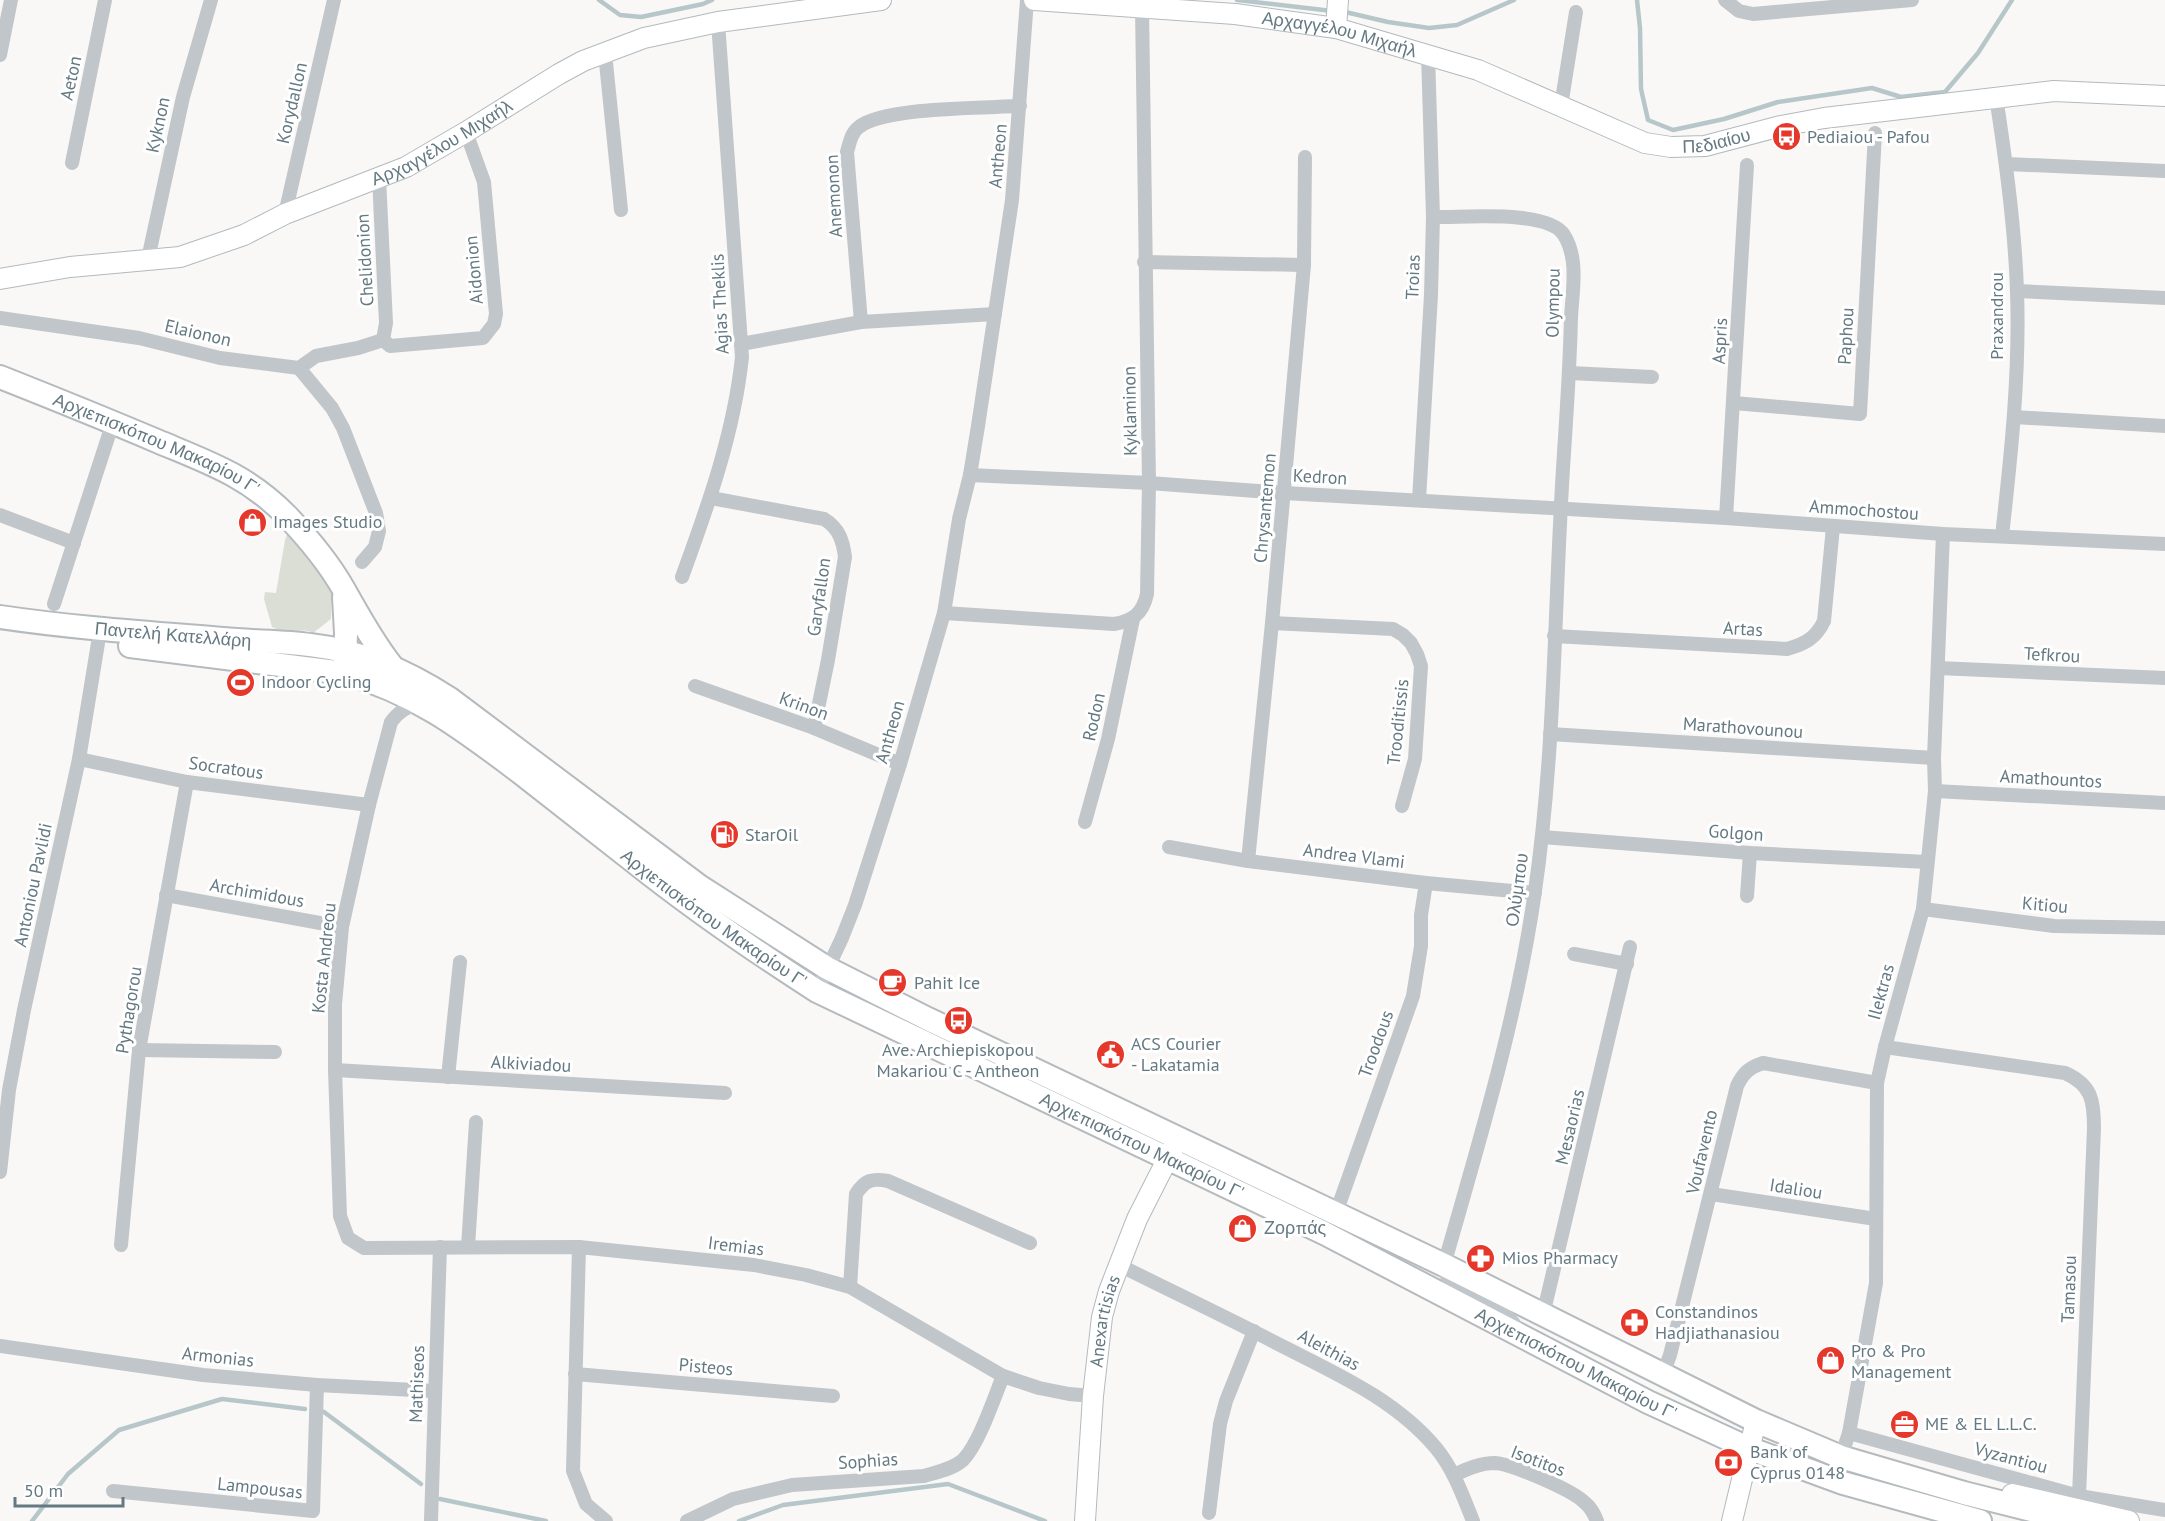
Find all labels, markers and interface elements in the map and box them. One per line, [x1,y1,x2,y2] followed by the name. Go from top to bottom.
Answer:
[1261,6,1420,62] street label: Αρχαγγέλου Μιχαήλ
[55,54,86,102] street label: Aeton
[271,60,312,146] street label: Korydallon
[368,94,517,190] street label: Αρχαγγέλου Μιχαήλ
[140,95,175,155] street label: Kyknon
[1770,121,1802,153] bus stop icon: Pediaiou - Pafou
[983,123,1012,189] street label: Antheon
[1682,123,1753,158] street label: Πεδιαίου
[1807,125,1930,148] place label: Pediaiou - Pafou
[820,154,847,238] street label: Anemonon
[351,213,378,307] street label: Chelidonion
[459,235,488,305] street label: Aidonion
[705,253,734,355] street label: Agias Theklis
[1400,254,1425,300] street label: Troias
[1540,268,1565,338] street label: Olympou
[1985,272,2008,360] street label: Praxandrou
[1833,307,1858,365] street label: Paphou
[163,314,234,351] street label: Elaionon
[1707,317,1732,365] street label: Aspris
[1117,366,1142,456] street label: Kyklaminon
[50,387,264,499] street label: Αρχιεπισκόπου Μακαρίου Γ'
[1248,452,1281,564] street label: Chrysantemon
[1292,464,1348,489] street label: Kedron
[1808,494,1920,525] street label: Ammochostou
[236,506,268,538] shop icon: Images Studio
[273,510,383,533] place label: Images Studio
[802,556,835,638] street label: Garyfallon
[94,616,252,652] street label: Παντελή Κατελλάρη
[1723,616,1764,641] street label: Artas
[2023,642,2081,667] street label: Tefkrou
[224,666,256,698] sports icon: Indoor Cycling
[261,670,371,693] place label: Indoor Cycling
[1382,678,1413,766] street label: Trooditissis
[776,686,832,725] street label: Krinon
[1077,691,1110,743] street label: Rodon
[870,698,909,766] street label: Antheon
[1682,712,1804,743] street label: Marathovounou
[187,751,265,784] street label: Socratous
[1999,764,2103,793] street label: Amathountos
[708,819,740,851] fuel station icon: StarOil
[1708,819,1764,846] street label: Golgon
[8,821,57,949] street label: Antoniou Pavlidi
[745,823,799,846] place label: StarOil
[1302,838,1406,873] street label: Andrea Vlami
[616,844,811,992] street label: Αρχιεπισκόπου Μακαρίου Γ'
[1500,852,1533,928] street label: Ολύμπου
[208,873,306,912] street label: Archimidous
[2021,891,2069,918] street label: Kitiou
[306,902,341,1014] street label: Kosta Andreou
[1862,961,1899,1022] street label: Ilektras
[110,965,147,1055] street label: Pythagorou
[877,967,909,999] cafe icon: Pahit Ice
[914,971,980,994] place label: Pahit Ice
[942,1005,974,1037] bus stop icon: Ave. Archiepiskopou Makariou C - Antheon
[1353,1007,1398,1081] street label: Troodous
[1131,1032,1221,1076] place label: ACS Courier - Lakatamia
[877,1038,1039,1082] place label: Ave. Archiepiskopou Makariou C - Antheon
[1094,1038,1126,1070] public building icon: ACS Courier - Lakatamia
[490,1050,572,1077] street label: Alkiviadou
[1036,1087,1248,1204] street label: Αρχιεπισκόπου Μακαρίου Γ'
[1550,1087,1589,1167] street label: Mesaorias
[1680,1107,1722,1197] street label: Voufavento
[1768,1173,1824,1204] street label: Idaliou
[1227,1212,1259,1244] shop icon: Ζορπάς
[1264,1216,1327,1239] place label: Ζορπάς
[707,1231,765,1260] street label: Iremias
[1465,1242,1497,1274] pharmacy icon: Mios Pharmacy
[1502,1246,1618,1269] place label: Mios Pharmacy
[2056,1255,2081,1323] street label: Tamasou
[1084,1272,1125,1369] street label: Anexartisias
[1655,1300,1780,1344] place label: Constandinos Hadjiathanasiou
[1472,1302,1681,1425] street label: Αρχιεπισκόπου Μακαρίου Γ'
[1618,1306,1650,1338] pharmacy icon: Constandinos Hadjiathanasiou
[1294,1324,1364,1375] street label: Aleithias
[1851,1339,1951,1383] place label: Pro & Pro Management
[181,1341,255,1372] street label: Armonias
[404,1345,429,1423] street label: Mathiseos
[1814,1345,1846,1377] shop icon: Pro & Pro Management
[678,1353,734,1380] street label: Pisteos
[1888,1408,1920,1440] office icon: ME & EL L.L.C.
[1925,1412,2037,1435] place label: ME & EL L.L.C.
[1971,1436,2050,1478] street label: Vyzantiou
[1508,1440,1569,1481] street label: Isotitos
[1750,1440,1845,1484] place label: Bank of Cyprus 0148
[1713,1446,1745,1478] bank icon: Bank of Cyprus 0148
[837,1447,899,1474] street label: Sophias
[15,1470,123,1508] scale bar
[216,1472,304,1503] street label: Lampousas
[24,1479,63,1502] text: 50 m

